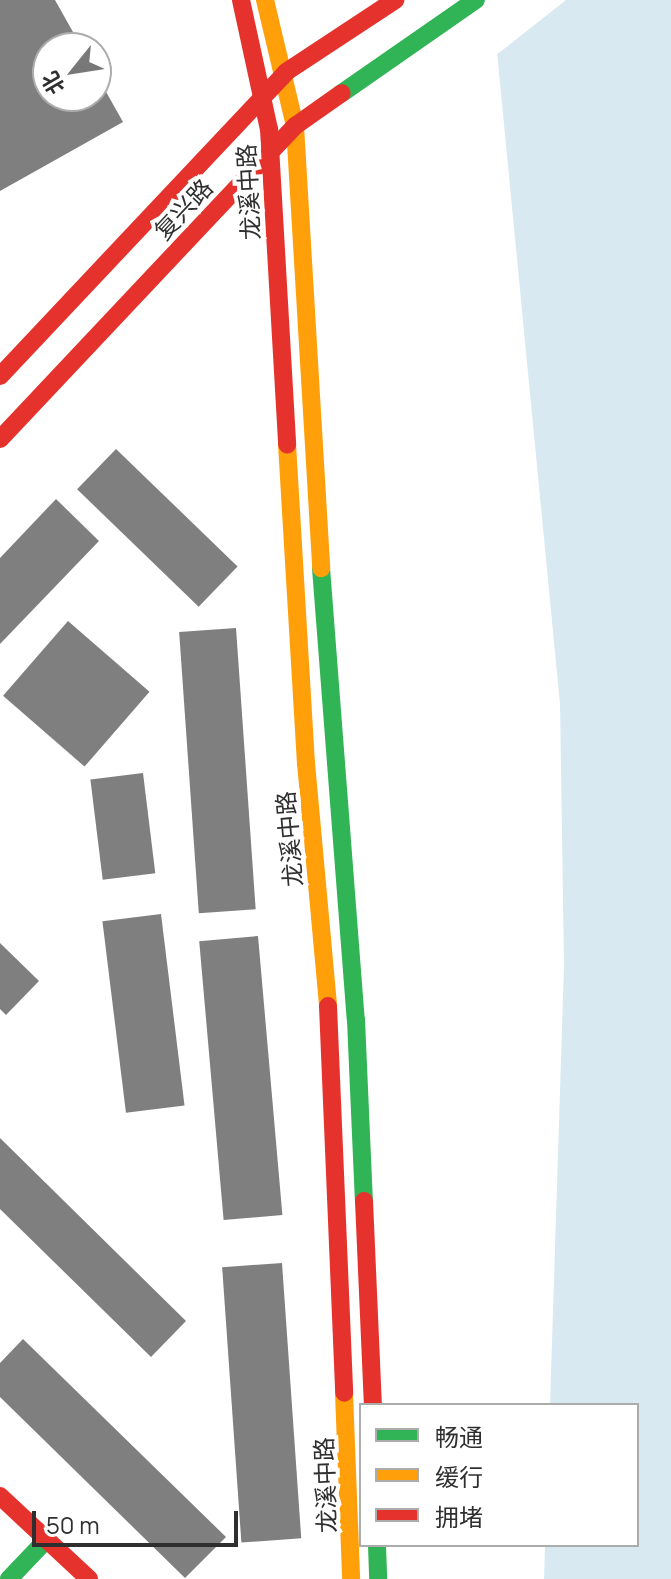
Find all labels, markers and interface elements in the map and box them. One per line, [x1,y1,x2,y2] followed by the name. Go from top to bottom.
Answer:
[32,32,112,112] north arrow
[34,66,71,100] text: 北
[231,143,265,241] street label: 龙溪中路
[148,173,218,245] street label: 复兴路
[270,790,308,888] street label: 龙溪中路
[359,1403,639,1547] legend
[435,1420,483,1453] text: 畅通
[309,1437,341,1533] street label: 龙溪中路
[435,1460,483,1493] text: 缓行
[36,1495,242,1545] scale bar
[435,1500,483,1533] text: 拥堵
[46,1508,100,1541] text: 50 m

